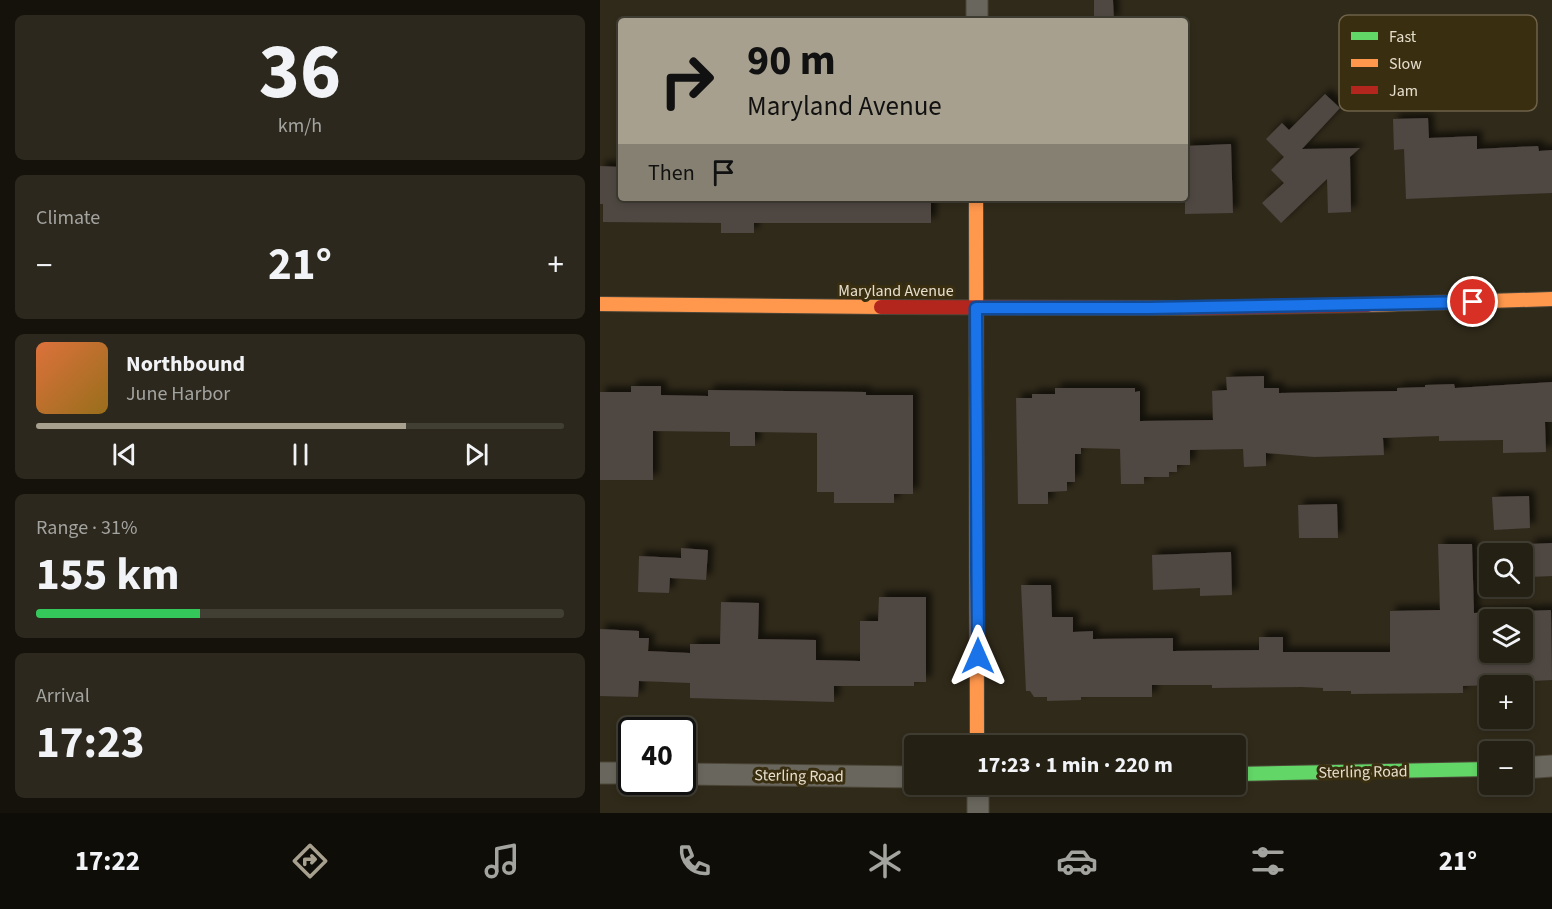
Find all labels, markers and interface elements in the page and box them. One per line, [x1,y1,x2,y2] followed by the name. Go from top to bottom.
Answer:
[1339,15,1537,111] legend
[259,17,341,128] text: 36
[1389,26,1417,48] text: Fast
[747,31,836,91] text: 90 m
[648,42,726,120] icon: right
[1389,53,1422,75] text: Slow
[1389,80,1418,102] text: Jam
[747,87,942,126] text: Maryland Avenue
[278,112,322,140] text: km/h
[707,156,740,189] icon: arrive
[648,157,695,189] text: Then
[36,204,100,232] text: Climate
[268,233,332,297] text: 21°
[36,242,52,289] text: −
[548,242,564,289] text: +
[1447,276,1498,327] pin
[838,280,954,302] street label: Maryland Avenue
[1456,285,1489,318] icon: arrive
[126,348,245,380] text: Northbound
[126,380,230,408] text: June Harbor
[108,438,141,471] icon: previous
[284,438,317,471] icon: pause
[460,438,493,471] icon: next
[36,514,137,542] text: Range · 31%
[36,543,180,607] text: 155 km
[1479,543,1533,795] map controls
[1479,543,1533,597] button: search
[1479,609,1533,663] button: layers
[946,624,1010,688] position arrow
[1479,675,1533,729] button: +
[36,682,90,710] text: Arrival
[36,711,145,775] text: 17:23
[618,717,696,795] speed limit sign: 40
[1479,741,1533,795] button: −
[977,749,1173,781] text: 17:23 · 1 min · 220 m
[1318,760,1408,784] street label: Sterling Road
[754,764,844,788] street label: Sterling Road
[289,840,331,882] icon: directions
[481,840,523,882] icon: music
[673,840,715,882] icon: phone
[864,840,906,882] icon: climate
[1056,840,1098,882] icon: car
[1247,840,1289,882] icon: filters
[75,842,140,881] text: 17:22
[1439,842,1477,881] text: 21°

